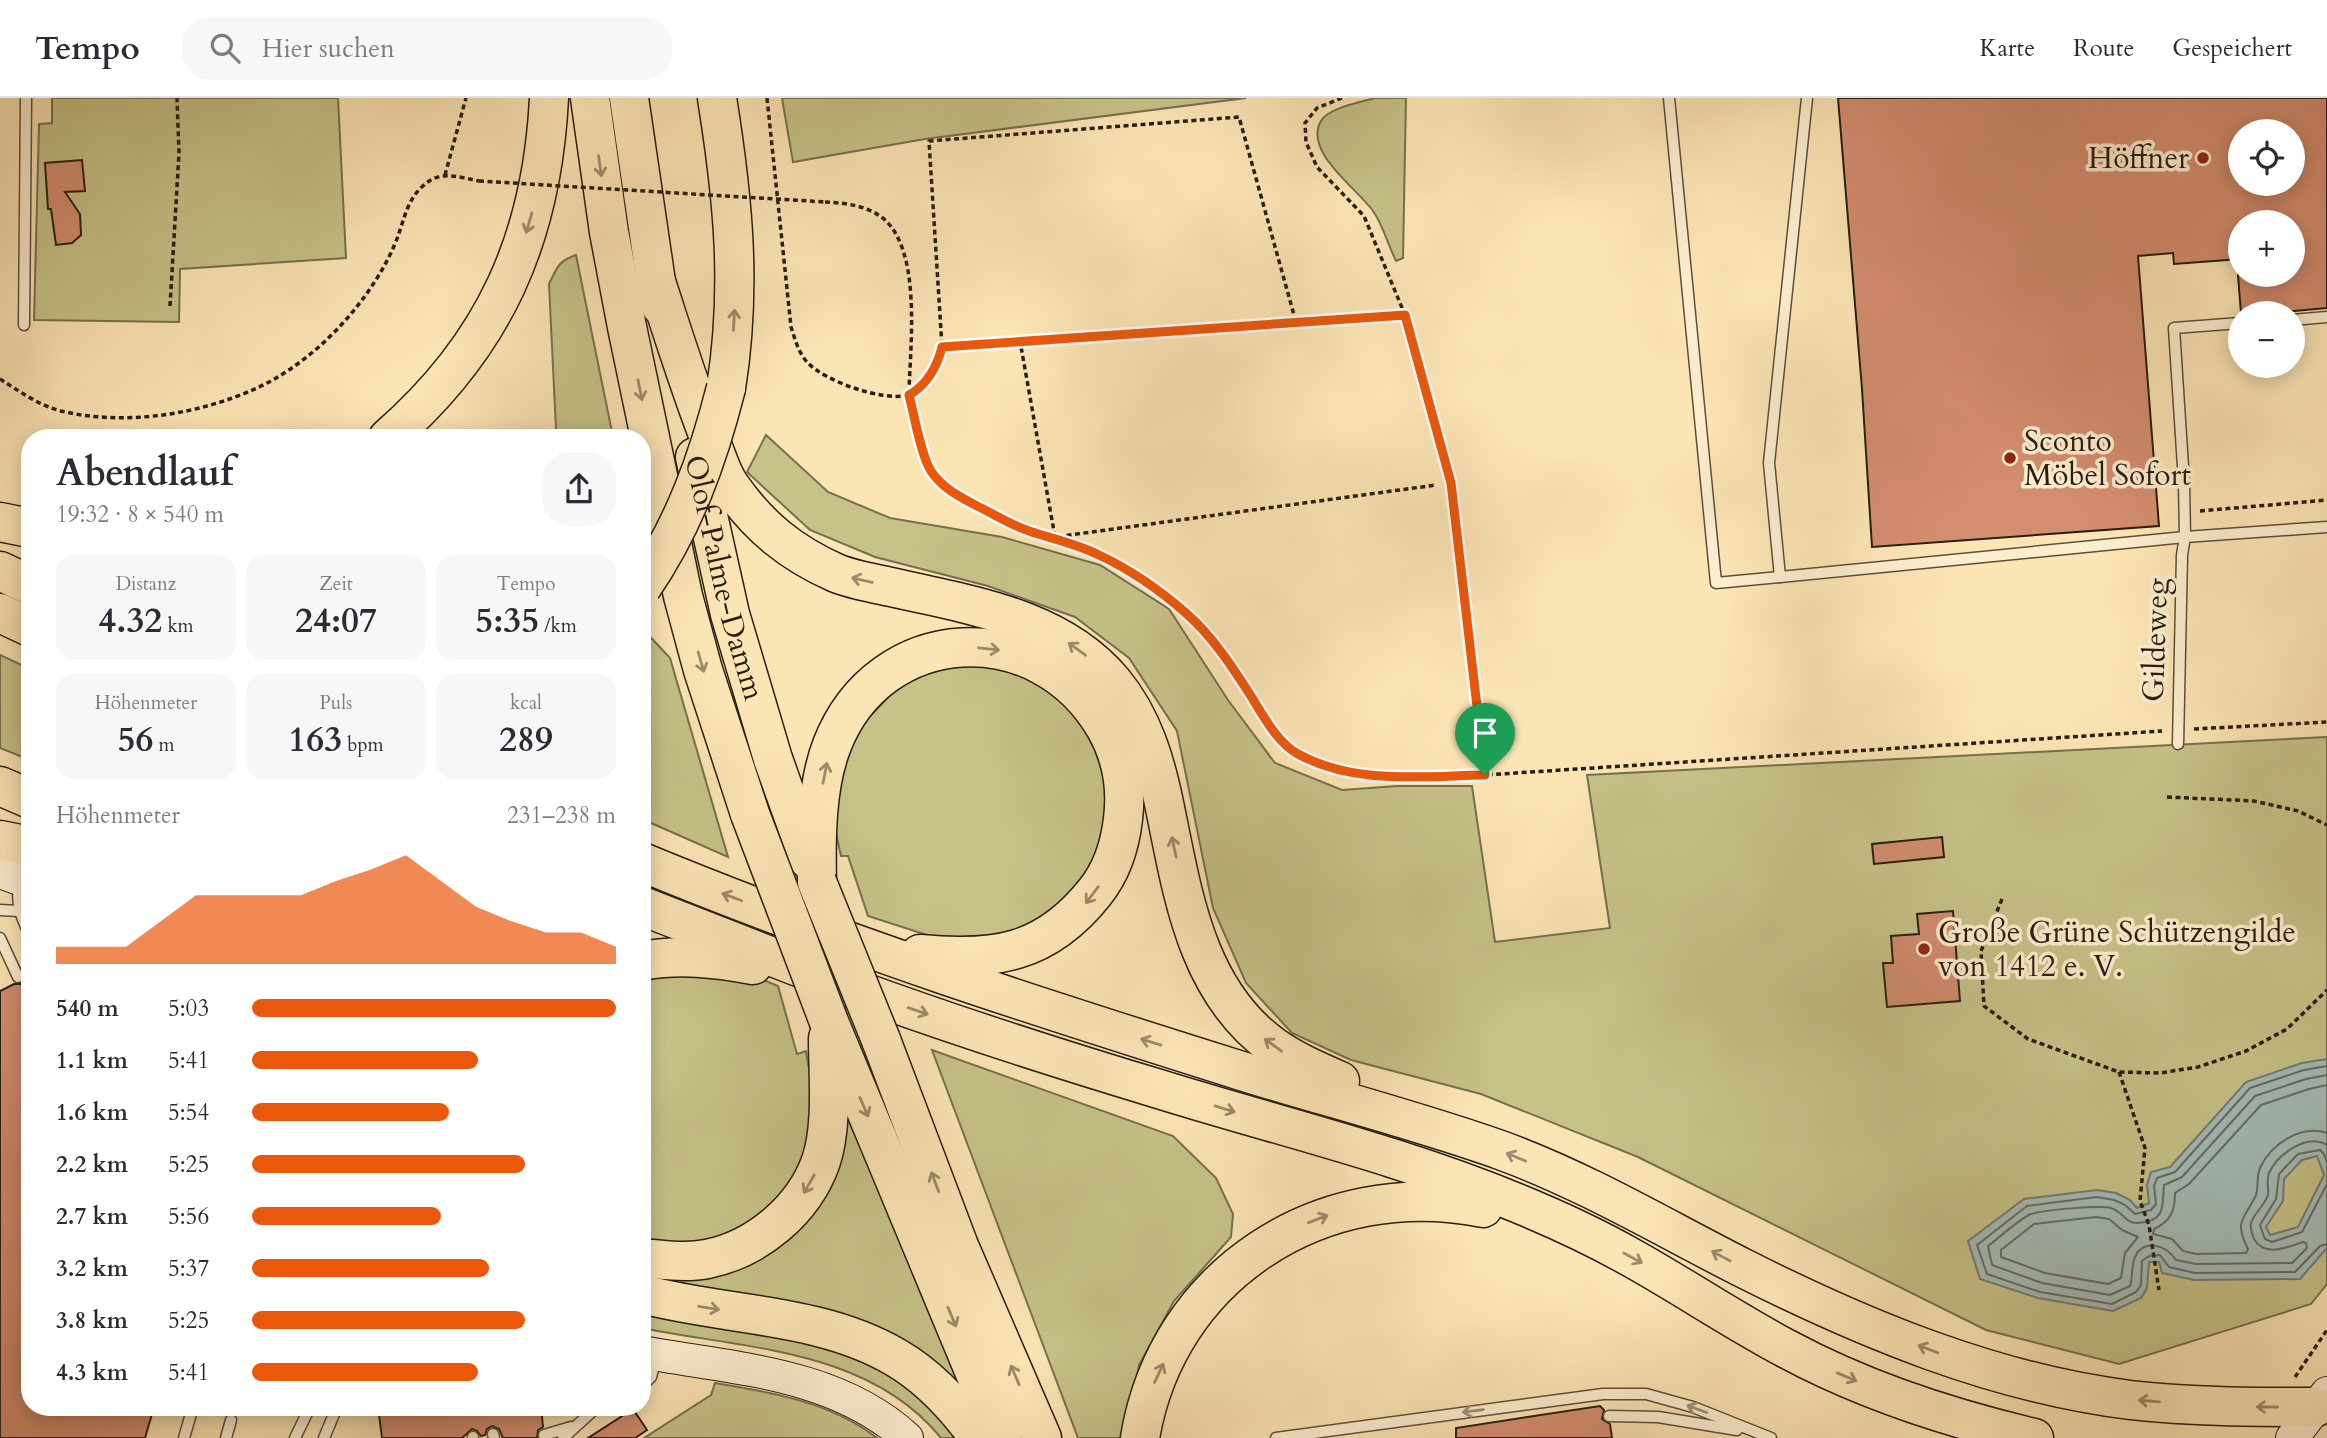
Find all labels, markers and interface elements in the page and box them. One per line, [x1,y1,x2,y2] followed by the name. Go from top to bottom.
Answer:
[182,17,672,80] search box
[35,26,140,71] text: Tempo
[206,29,244,67] icon: search
[262,31,395,66] text: Hier suchen
[1980,32,2035,65] text: Karte
[2073,32,2134,65] text: Route
[2172,32,2292,65] text: Gespeichert
[2228,119,2305,378] map controls
[2228,119,2305,196] button: locate
[2088,138,2189,179] place label: Höffner
[2195,150,2211,166] marker: Höffner
[594,154,607,176] one-way arrow
[2228,210,2305,287] button: +
[522,212,535,234] one-way arrow
[2228,301,2305,378] button: −
[728,309,741,332] one-way arrow
[633,378,647,401] one-way arrow
[2024,421,2191,496] place label: Sconto Möbel Sofort
[56,447,233,499] text: Abendlauf
[2002,450,2018,466] marker: Sconto Möbel Sofort
[674,451,775,706] street label: Olof-Palme-Damm
[542,452,616,526] button: share
[56,499,224,530] text: 19:32 · 8 × 540 m
[116,571,176,597] text: Distanz
[319,571,353,597] text: Zeit
[496,571,556,597] text: Tempo
[851,573,874,586] one-way arrow
[2133,577,2178,703] street label: Gildeweg
[98,597,162,645] text: 4.32
[295,597,377,645] text: 24:07
[475,597,539,645] text: 5:35
[162,613,194,639] text: km
[539,613,577,639] text: /km
[977,642,1000,655] one-way arrow
[1068,642,1087,656] one-way arrow
[696,651,709,673] one-way arrow
[95,690,197,716] text: Höhenmeter
[320,690,352,716] text: Puls
[510,690,542,716] text: kcal
[1455,703,1515,775] pin
[1466,714,1504,752] icon: arrive
[117,716,153,764] text: 56
[288,716,342,764] text: 163
[499,716,553,764] text: 289
[153,732,175,758] text: m
[342,732,384,758] text: bpm
[819,762,833,785] one-way arrow
[56,800,180,831] text: Höhenmeter
[507,800,616,831] text: 231–238 m
[1166,836,1180,859] one-way arrow
[1085,885,1100,904] one-way arrow
[721,890,743,902] one-way arrow
[1938,912,2296,987] place label: Große Grüne Schützengilde von 1412 e. V.
[1916,941,1932,957] marker: Große Grüne Schützengilde von 1412 e. V.
[56,993,119,1024] text: 540 m
[168,993,209,1024] text: 5:03
[907,1006,929,1018] one-way arrow
[1140,1035,1162,1048] one-way arrow
[1264,1038,1283,1052] one-way arrow
[56,1045,128,1076] text: 1.1 km
[168,1045,209,1076] text: 5:41
[859,1096,872,1118] one-way arrow
[56,1097,128,1128] text: 1.6 km
[168,1097,209,1128] text: 5:54
[1213,1103,1235,1116] one-way arrow
[56,1149,128,1180] text: 2.2 km
[168,1149,209,1180] text: 5:25
[1506,1150,1527,1163] one-way arrow
[928,1171,940,1193] one-way arrow
[802,1174,816,1194] one-way arrow
[56,1201,128,1232] text: 2.7 km
[168,1201,209,1232] text: 5:56
[1307,1212,1329,1224] one-way arrow
[1711,1249,1731,1263] one-way arrow
[1622,1252,1643,1265] one-way arrow
[56,1253,128,1284] text: 3.2 km
[168,1253,209,1284] text: 5:37
[697,1302,720,1315] one-way arrow
[56,1305,128,1336] text: 3.8 km
[168,1305,209,1336] text: 5:25
[946,1306,959,1328] one-way arrow
[1918,1341,1940,1354] one-way arrow
[56,1357,128,1388] text: 4.3 km
[168,1357,209,1388] text: 5:41
[1153,1363,1166,1384] one-way arrow
[1008,1365,1021,1387] one-way arrow
[1835,1371,1857,1384] one-way arrow
[2138,1395,2161,1408] one-way arrow
[2255,1400,2278,1414] one-way arrow
[1686,1402,1708,1414] one-way arrow
[1462,1405,1485,1418] one-way arrow

